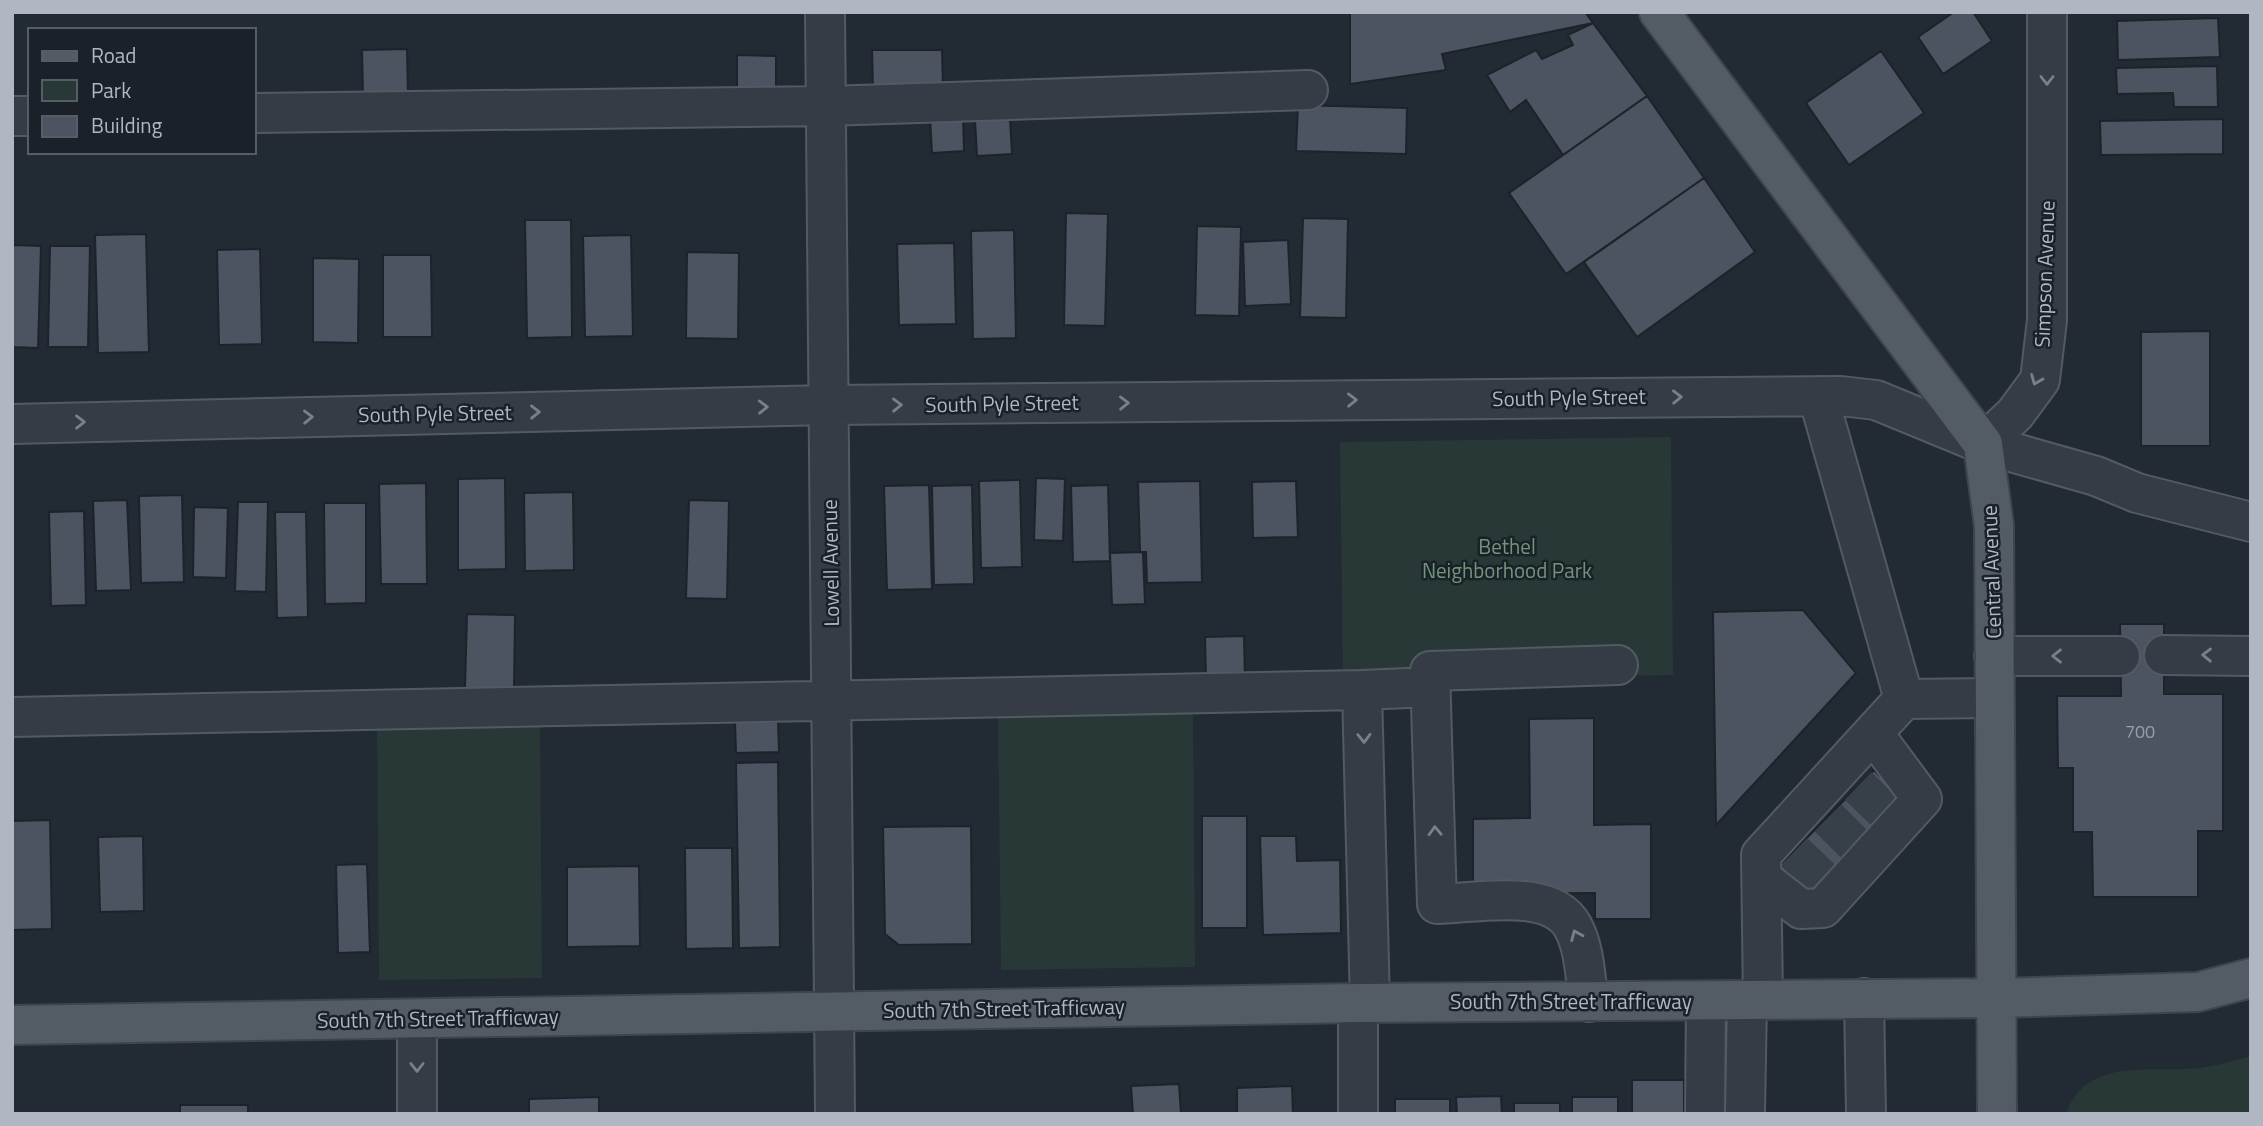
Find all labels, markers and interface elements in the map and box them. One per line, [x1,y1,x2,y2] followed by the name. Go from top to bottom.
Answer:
[28,28,256,154] legend
[91,39,136,71] text: Road
[91,74,131,106] text: Park
[2039,76,2055,86] one-way arrow
[91,109,163,141] text: Building
[2025,200,2063,348] street label: Simpson Avenue
[2031,373,2045,385] one-way arrow
[1492,380,1647,414] street label: South Pyle Street
[925,386,1080,420] street label: South Pyle Street
[1672,390,1683,405] one-way arrow
[1347,393,1358,408] one-way arrow
[1119,395,1130,410] one-way arrow
[358,396,513,430] street label: South Pyle Street
[892,397,903,413] one-way arrow
[758,399,769,415] one-way arrow
[531,404,541,420] one-way arrow
[303,410,314,425] one-way arrow
[75,415,86,430] one-way arrow
[813,499,847,627] street label: Lowell Avenue
[1973,505,2009,639] street label: Central Avenue
[1422,530,1592,586] park label: Bethel Neighborhood Park
[2051,648,2062,664] one-way arrow
[2202,648,2213,663] one-way arrow
[2125,718,2155,745] house number: 700
[1356,733,1371,744] one-way arrow
[1427,825,1443,836] one-way arrow
[1570,930,1584,942] one-way arrow
[1450,985,1692,1017] street label: South 7th Street Trafficway
[883,990,1125,1026] street label: South 7th Street Trafficway
[317,1000,559,1036] street label: South 7th Street Trafficway
[409,1062,425,1072] one-way arrow

